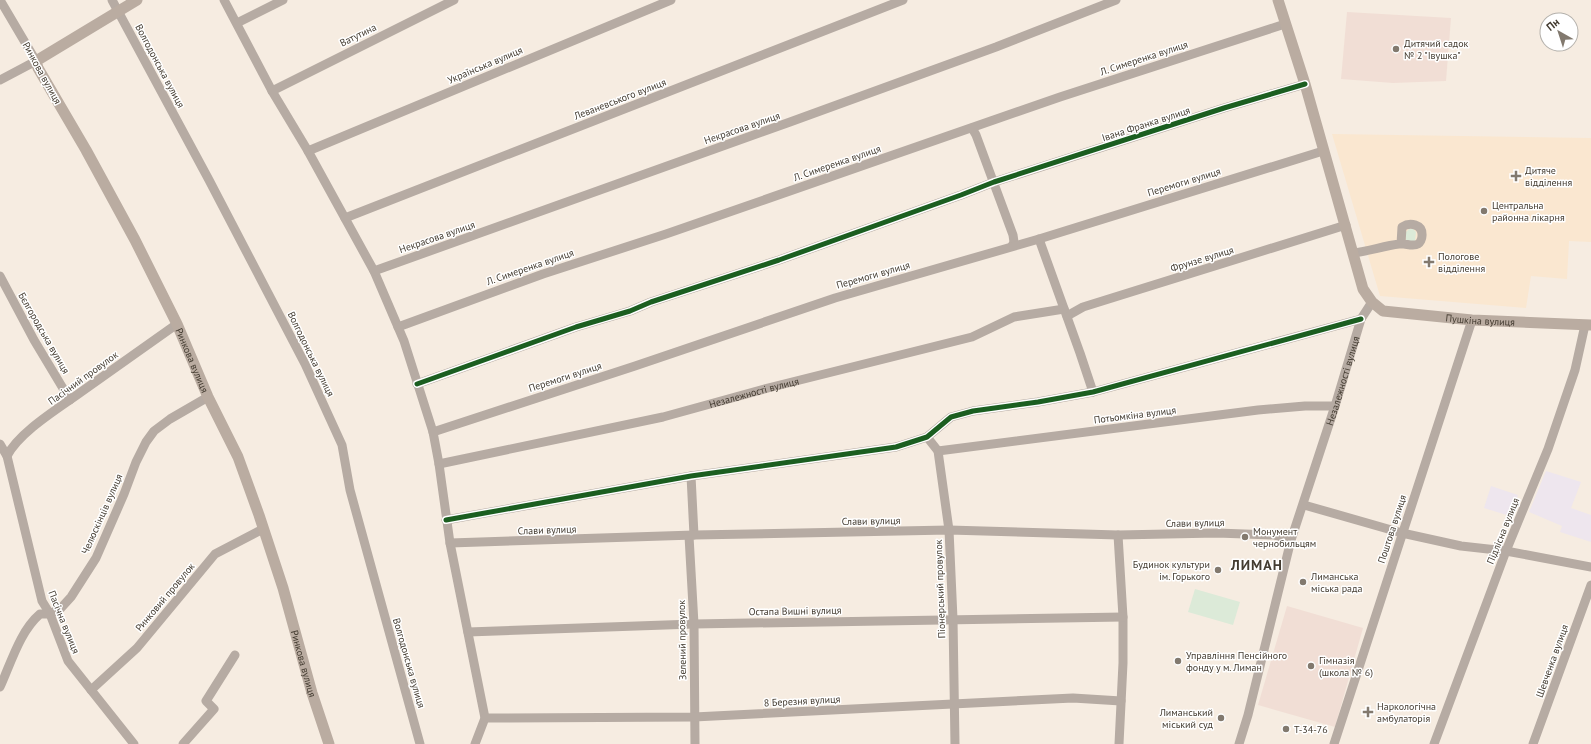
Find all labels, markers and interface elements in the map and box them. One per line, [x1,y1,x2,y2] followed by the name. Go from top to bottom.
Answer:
[1539,12,1579,52] north arrow
[1543,15,1562,34] text: Пн
[338,21,379,49] street label: Ватутина
[132,22,188,110] street label: Волгодонська вулиця
[1404,37,1469,62] place label: Дитячий садок № 2 "Івушка"
[1098,38,1190,79] street label: Л. Симеренка вулиця
[20,40,65,107] street label: Ринкова вулиця
[446,43,525,87] street label: Українська вулиця
[1391,44,1401,54] marker: Дитячий садок № 2 "Івушка"
[571,75,668,123] street label: Леваневського вулиця
[1100,104,1192,144] street label: Івана Франка вулиця
[702,109,782,147] street label: Некрасова вулиця
[791,142,883,184] street label: Л. Симеренка вулиця
[1525,164,1572,189] place label: Дитяче відділення
[1146,165,1222,199] street label: Перемоги вулиця
[1510,170,1522,182] marker: Дитяче відділення
[1492,199,1565,224] place label: Центральна районна лікарня
[1479,206,1489,216] marker: Центральна районна лікарня
[397,218,477,256] street label: Некрасова вулиця
[1169,243,1235,275] street label: Фрунзе вулиця
[484,246,576,288] street label: Л. Симеренка вулиця
[1438,250,1485,275] place label: Пологове відділення
[1423,256,1435,268] marker: Пологове відділення
[835,258,912,292] street label: Перемоги вулиця
[15,290,73,376] street label: Бєлгородська вулиця
[285,309,337,399] street label: Волгодонська вулиця
[1445,311,1515,328] street label: Пушкіна вулиця
[173,326,212,395] street label: Ринкова вулиця
[1323,334,1362,427] street label: Незалежності вулиця
[45,348,121,408] street label: Пасічний провулок
[527,359,603,395] street label: Перемоги вулиця
[707,374,800,411] street label: Незалежності вулиця
[1093,403,1177,426] street label: Потьомкіна вулиця
[78,472,126,556] street label: Челюскінців вулиця
[1375,493,1409,565] street label: Поштова вулиця
[1484,496,1522,566] street label: Підлісна вулиця
[842,514,901,528] street label: Слави вулиця
[1166,516,1225,530] street label: Слави вулиця
[517,522,577,538] street label: Слави вулиця
[1253,525,1316,550] place label: Монумент чернобильцям
[1240,532,1250,542] marker: Монумент чернобильцям
[932,539,948,639] street label: Піонерський провулок
[1230,556,1283,574] district label: ЛИМАН
[1133,558,1210,583] place label: Будинок культури ім. Горького
[133,560,198,634] street label: Ринковий провулок
[1213,565,1223,575] marker: Будинок культури ім. Горького
[1310,570,1362,595] place label: Лиманська міська рада
[1298,577,1308,587] marker: Лиманська міська рада
[45,589,83,656] street label: Пасічна вулиця
[675,600,689,680] street label: Зелений провулок
[749,604,842,618] street label: Остапа Вишні вулиця
[390,617,428,710] street label: Волгодонська вулиця
[1533,622,1571,699] street label: Шевченка вулиця
[288,629,320,699] street label: Ринкова вулиця
[1186,649,1287,674] place label: Управління Пенсійного фонду у м. Лиман
[1319,654,1373,679] place label: Гімназія (школа № 6)
[1173,656,1183,666] marker: Управління Пенсійного фонду у м. Лиман
[1306,661,1316,671] marker: Гімназія (школа № 6)
[763,692,841,709] street label: 8 Березня вулиця
[1377,700,1436,725] place label: Наркологічна амбулаторія
[1159,706,1214,731] place label: Лиманський міський суд
[1362,706,1374,718] marker: Наркологічна амбулаторія
[1216,713,1226,723] marker: Лиманський міський суд
[1294,723,1328,736] place label: Т-34-76
[1281,724,1291,734] marker: Т-34-76

